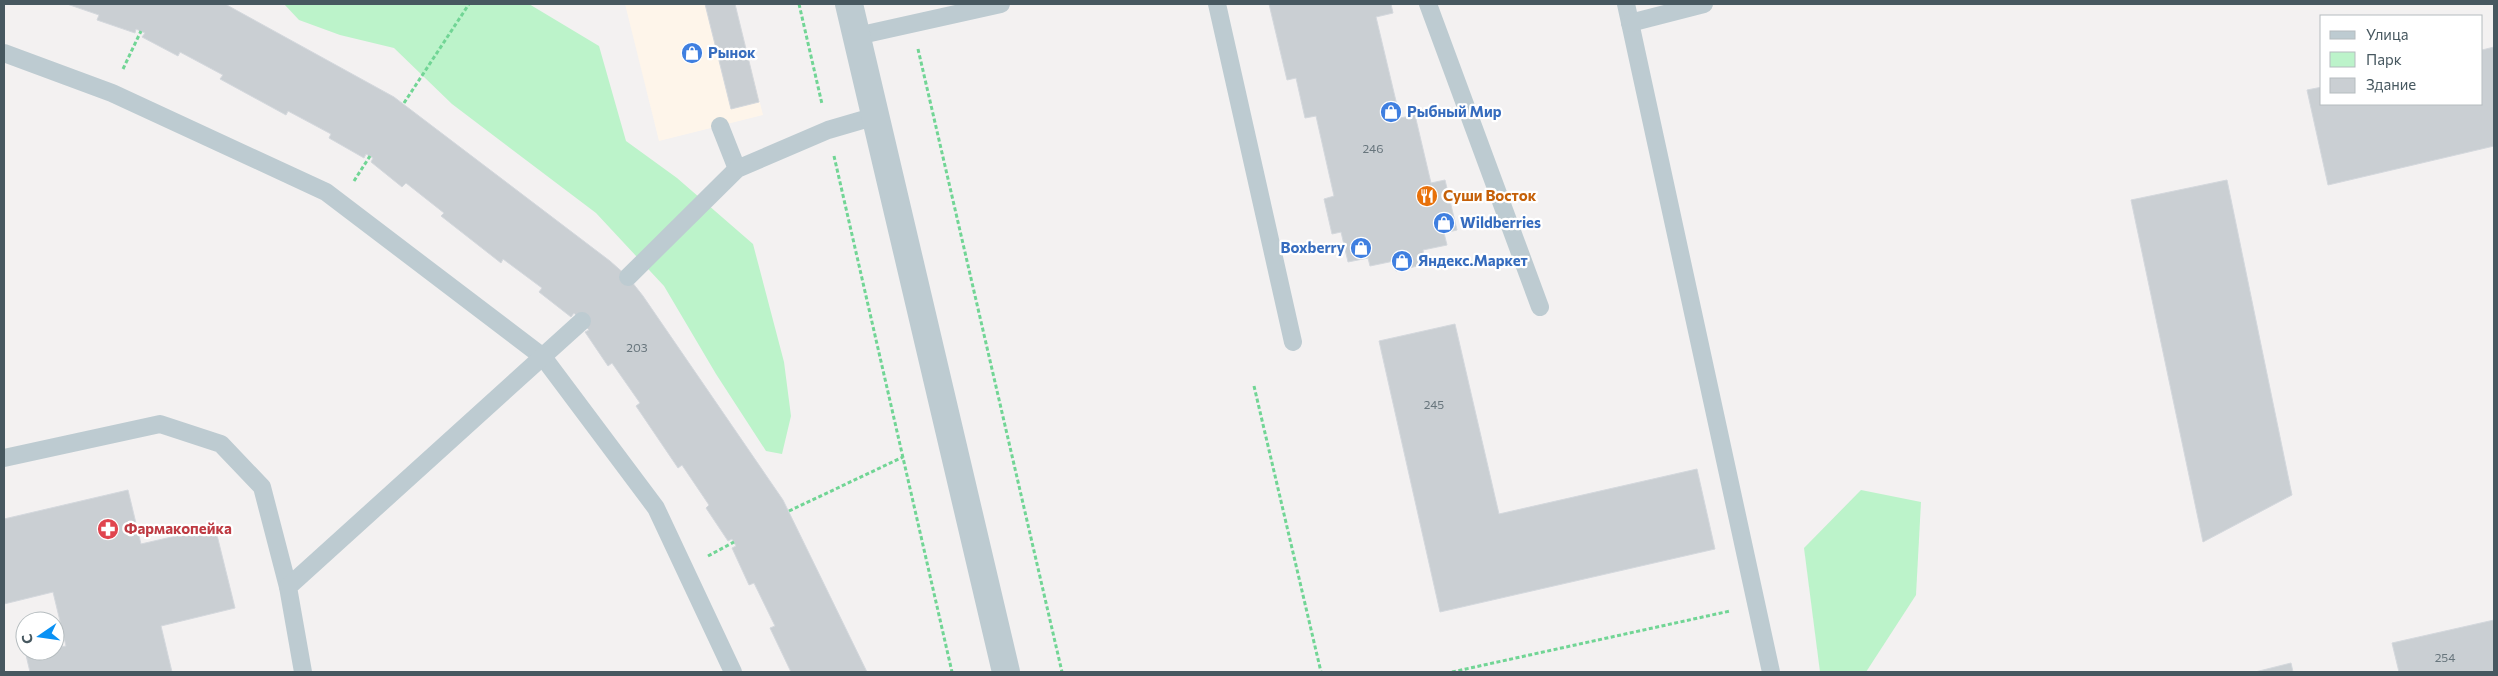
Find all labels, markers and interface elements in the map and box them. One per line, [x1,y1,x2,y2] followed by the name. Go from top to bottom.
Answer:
[2320,15,2483,105] legend
[2366,25,2408,43] text: Улица
[680,41,704,65] shop icon: Рынок
[708,43,756,61] place label: Рынок
[2366,50,2402,68] text: Парк
[2366,75,2416,93] text: Здание
[1379,100,1403,124] shop icon: Рыбный Мир
[1407,102,1502,120] place label: Рыбный Мир
[1363,141,1383,155] house number: 246
[1415,184,1439,208] restaurant icon: Суши Восток
[1443,186,1537,204] place label: Суши Восток
[1432,211,1456,235] shop icon: Wildberries
[1460,213,1541,231] place label: Wildberries
[1349,236,1373,260] shop icon: Boxberry
[1281,238,1346,256] place label: Boxberry
[1390,249,1414,273] shop icon: Яндекс.Маркет
[1418,251,1528,269] place label: Яндекс.Маркет
[626,340,648,354] house number: 203
[1424,397,1444,411] house number: 245
[96,517,120,541] pharmacy icon: Фармакопейка
[124,519,232,537] place label: Фармакопейка
[15,611,65,661] north arrow
[17,632,36,646] text: С
[2435,650,2455,664] house number: 254

